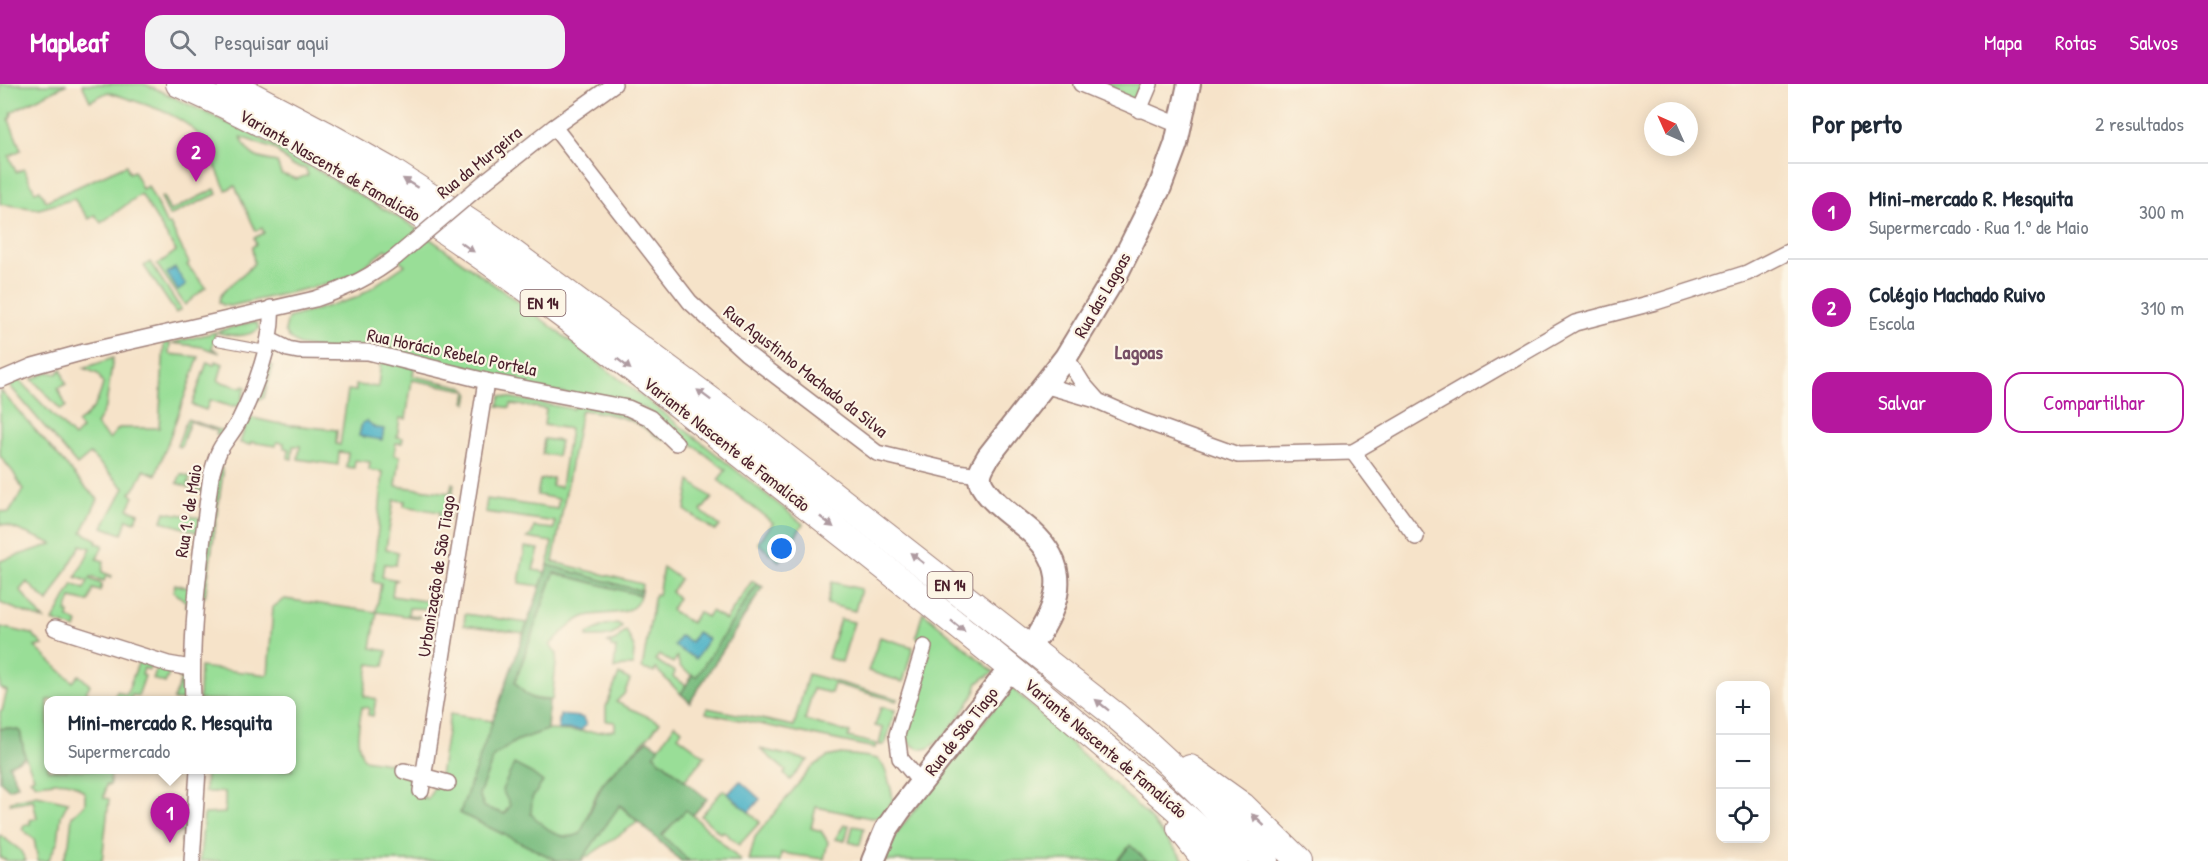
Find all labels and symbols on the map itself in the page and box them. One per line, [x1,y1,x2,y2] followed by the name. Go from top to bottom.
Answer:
[1644,102,1698,156] north arrow
[235,103,425,227] street label: Variante Nascente de Famalicão
[431,120,527,204] street label: Rua da Murgeira
[176,132,216,182] pin: 2
[402,177,418,189] one-way arrow
[459,241,475,253] one-way arrow
[1067,248,1137,342] street label: Rua das Lagoas
[520,290,566,316] road number: EN 14
[719,299,893,443] street label: Rua Agustinho Machado da Silva
[365,322,539,382] street label: Rua Horácio Rebelo Portela
[1115,338,1163,366] district label: Lagoas
[616,357,631,369] one-way arrow
[638,371,816,517] street label: Variante Nascente de Famalicão
[696,390,711,402] one-way arrow
[168,463,208,559] street label: Rua 1.º de Maio
[411,493,461,659] street label: Urbanização de São Tiago
[819,516,835,528] one-way arrow
[767,534,796,563] your location
[909,553,924,565] one-way arrow
[928,572,972,598] road number: EN 14
[950,619,966,632] one-way arrow
[1019,672,1193,824] street label: Variante Nascente de Famalicão
[918,681,1004,781] street label: Rua de São Tiago
[1095,700,1110,712] one-way arrow
[150,794,190,843] pin: 1
[1250,813,1265,827] one-way arrow

